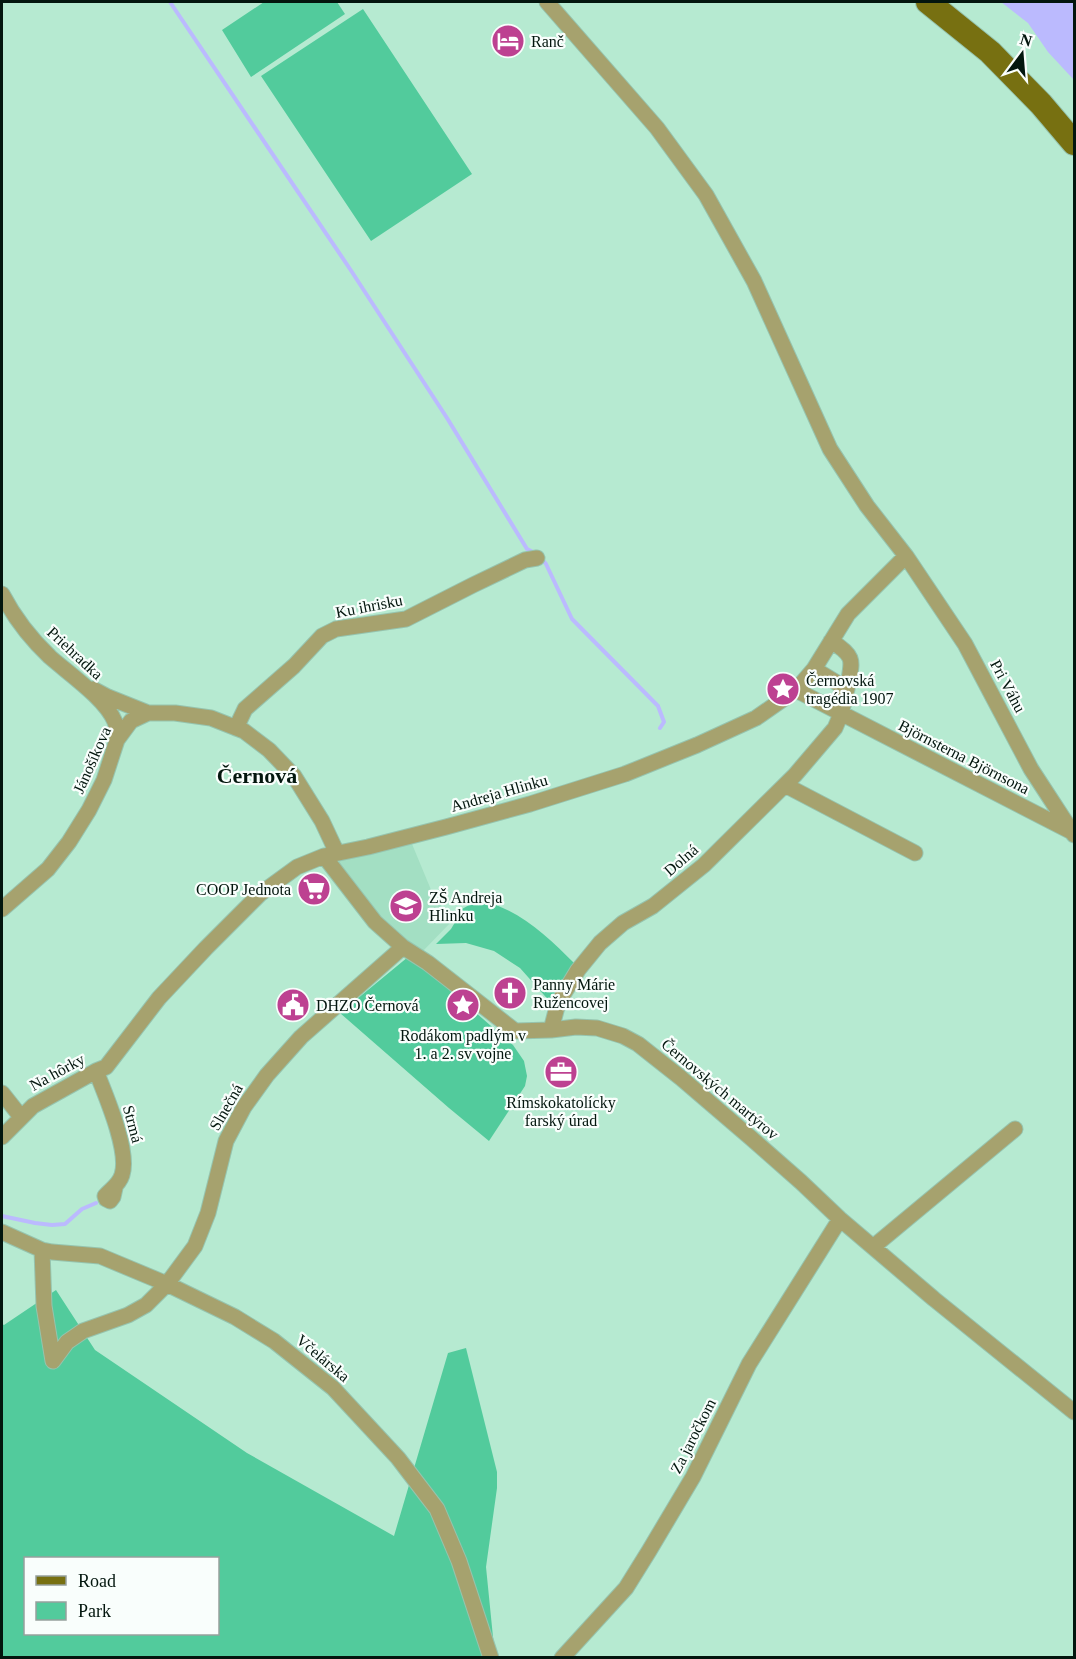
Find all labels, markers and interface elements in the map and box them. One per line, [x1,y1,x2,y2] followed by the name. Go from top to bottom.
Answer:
[490,23,526,59] hotel icon: Ranč
[992,24,1052,84] north arrow
[1018,30,1034,50] text: N
[531,33,564,50] place label: Ranč
[334,591,404,621] street label: Ku ihrisku
[44,623,106,683] street label: Priehradka
[987,657,1029,715] street label: Pri Váhu
[765,671,801,707] place icon: Černovská tragédia 1907
[806,671,894,708] place label: Černovská tragédia 1907
[895,717,1032,798] street label: Björnsterna Björnsona
[70,724,114,796] street label: Jánošíkova
[217,763,297,788] district label: Černová
[449,771,550,816] street label: Andreja Hlinku
[661,841,701,879] street label: Dolná
[296,871,332,907] supermarket icon: COOP Jednota
[196,881,291,898] place label: COOP Jednota
[388,888,424,924] school or university icon: ZŠ Andreja Hlinku
[429,888,502,924] place label: ZŠ Andreja Hlinku
[492,975,528,1011] church icon: Panny Márie Ružencovej
[533,976,615,1012] place label: Panny Márie Ružencovej
[275,987,311,1023] public building icon: DHZO Černová
[445,987,481,1023] place icon: Rodákom padlým v 1. a 2. sv vojne
[316,996,419,1014] place label: DHZO Černová
[400,1027,526,1063] place label: Rodákom padlým v 1. a 2. sv vojne
[658,1034,782,1144] street label: Černovských martýrov
[27,1050,88,1095] street label: Na hôrky
[543,1054,579,1090] office icon: Rímskokatolícky farský úrad
[206,1081,246,1133] street label: Slnečná
[506,1094,616,1130] place label: Rímskokatolícky farský úrad
[120,1103,146,1145] street label: Strmá
[293,1331,353,1385] street label: Včelárska
[667,1395,720,1477] street label: Za jaročkom
[24,1557,219,1635] legend
[78,1571,116,1591] text: Road
[78,1601,111,1621] text: Park

